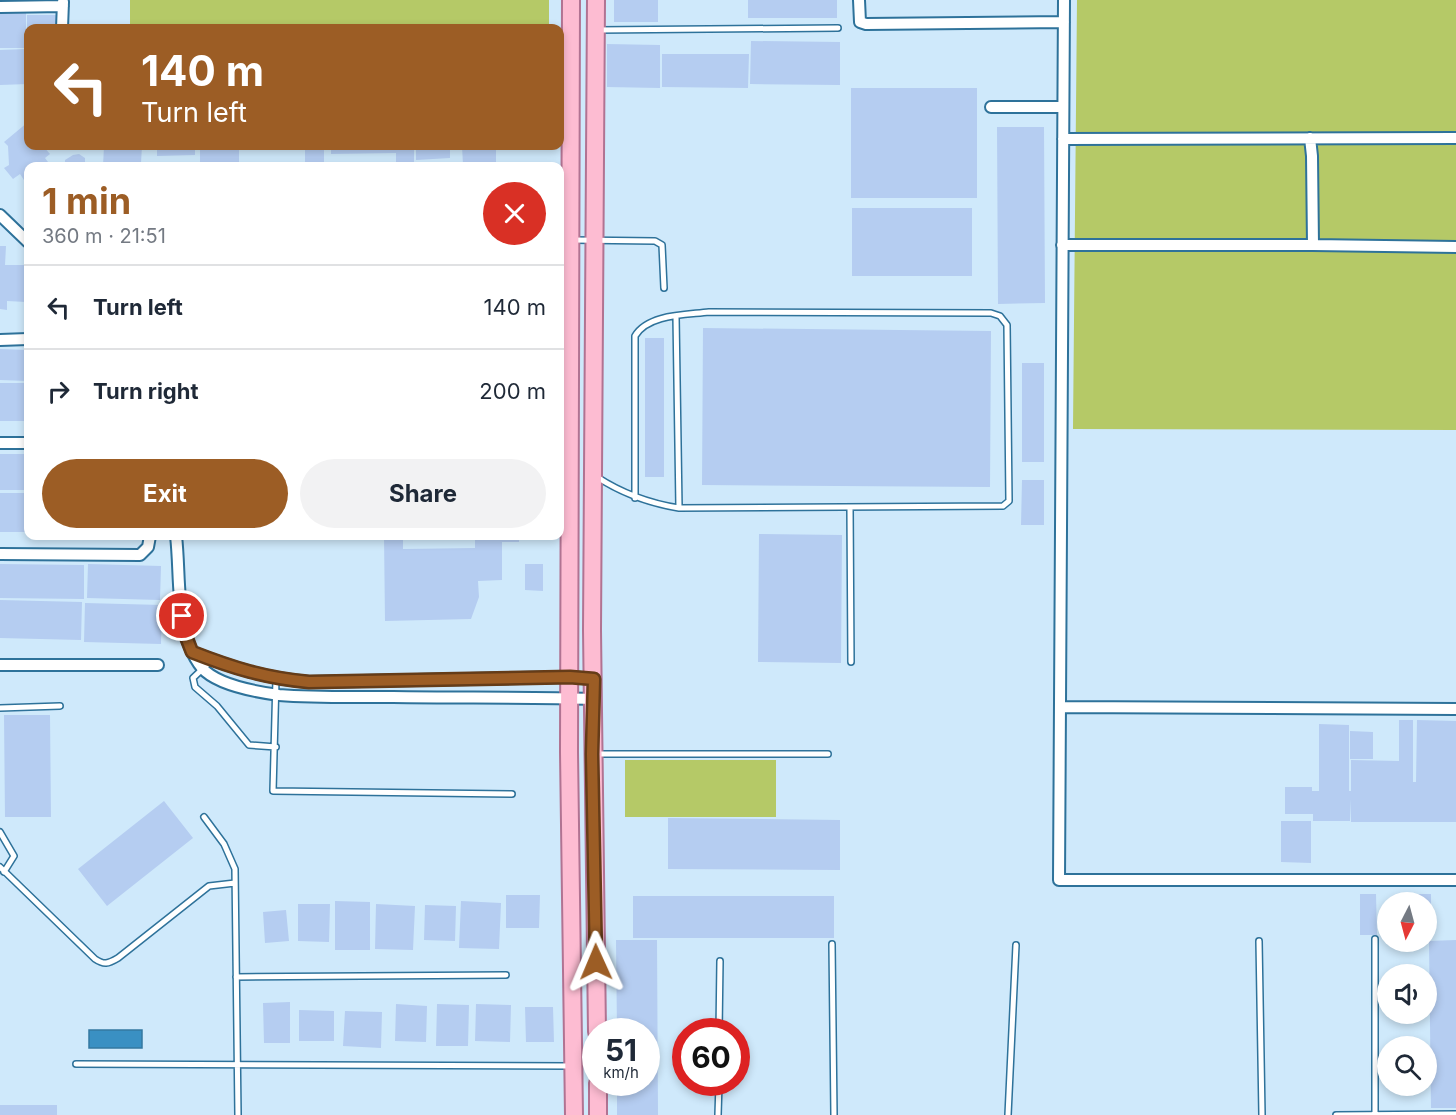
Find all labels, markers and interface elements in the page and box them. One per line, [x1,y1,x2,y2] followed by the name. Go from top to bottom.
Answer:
[141,45,264,96] text: 140 m
[42,48,120,126] icon: left
[141,96,247,129] text: Turn left
[42,179,131,223] text: 1 min
[483,182,546,245] button: close
[42,224,166,248] text: 360 m · 21:51
[42,291,75,324] icon: left
[93,294,183,320] text: Turn left
[484,294,546,320] text: 140 m
[42,375,75,408] icon: right
[93,378,199,404] text: Turn right
[479,378,546,404] text: 200 m
[42,459,288,528] button: Exit
[300,459,546,528] button: Share
[156,590,207,641] pin
[165,599,198,632] icon: arrive
[1377,892,1437,952] north arrow
[1377,892,1437,1096] map controls
[564,930,628,994] position arrow
[1377,964,1437,1024] button: sound
[672,1018,750,1096] speed limit sign: 60
[605,1032,637,1068] text: 51
[1377,1036,1437,1096] button: search
[603,1063,639,1082] text: km/h

